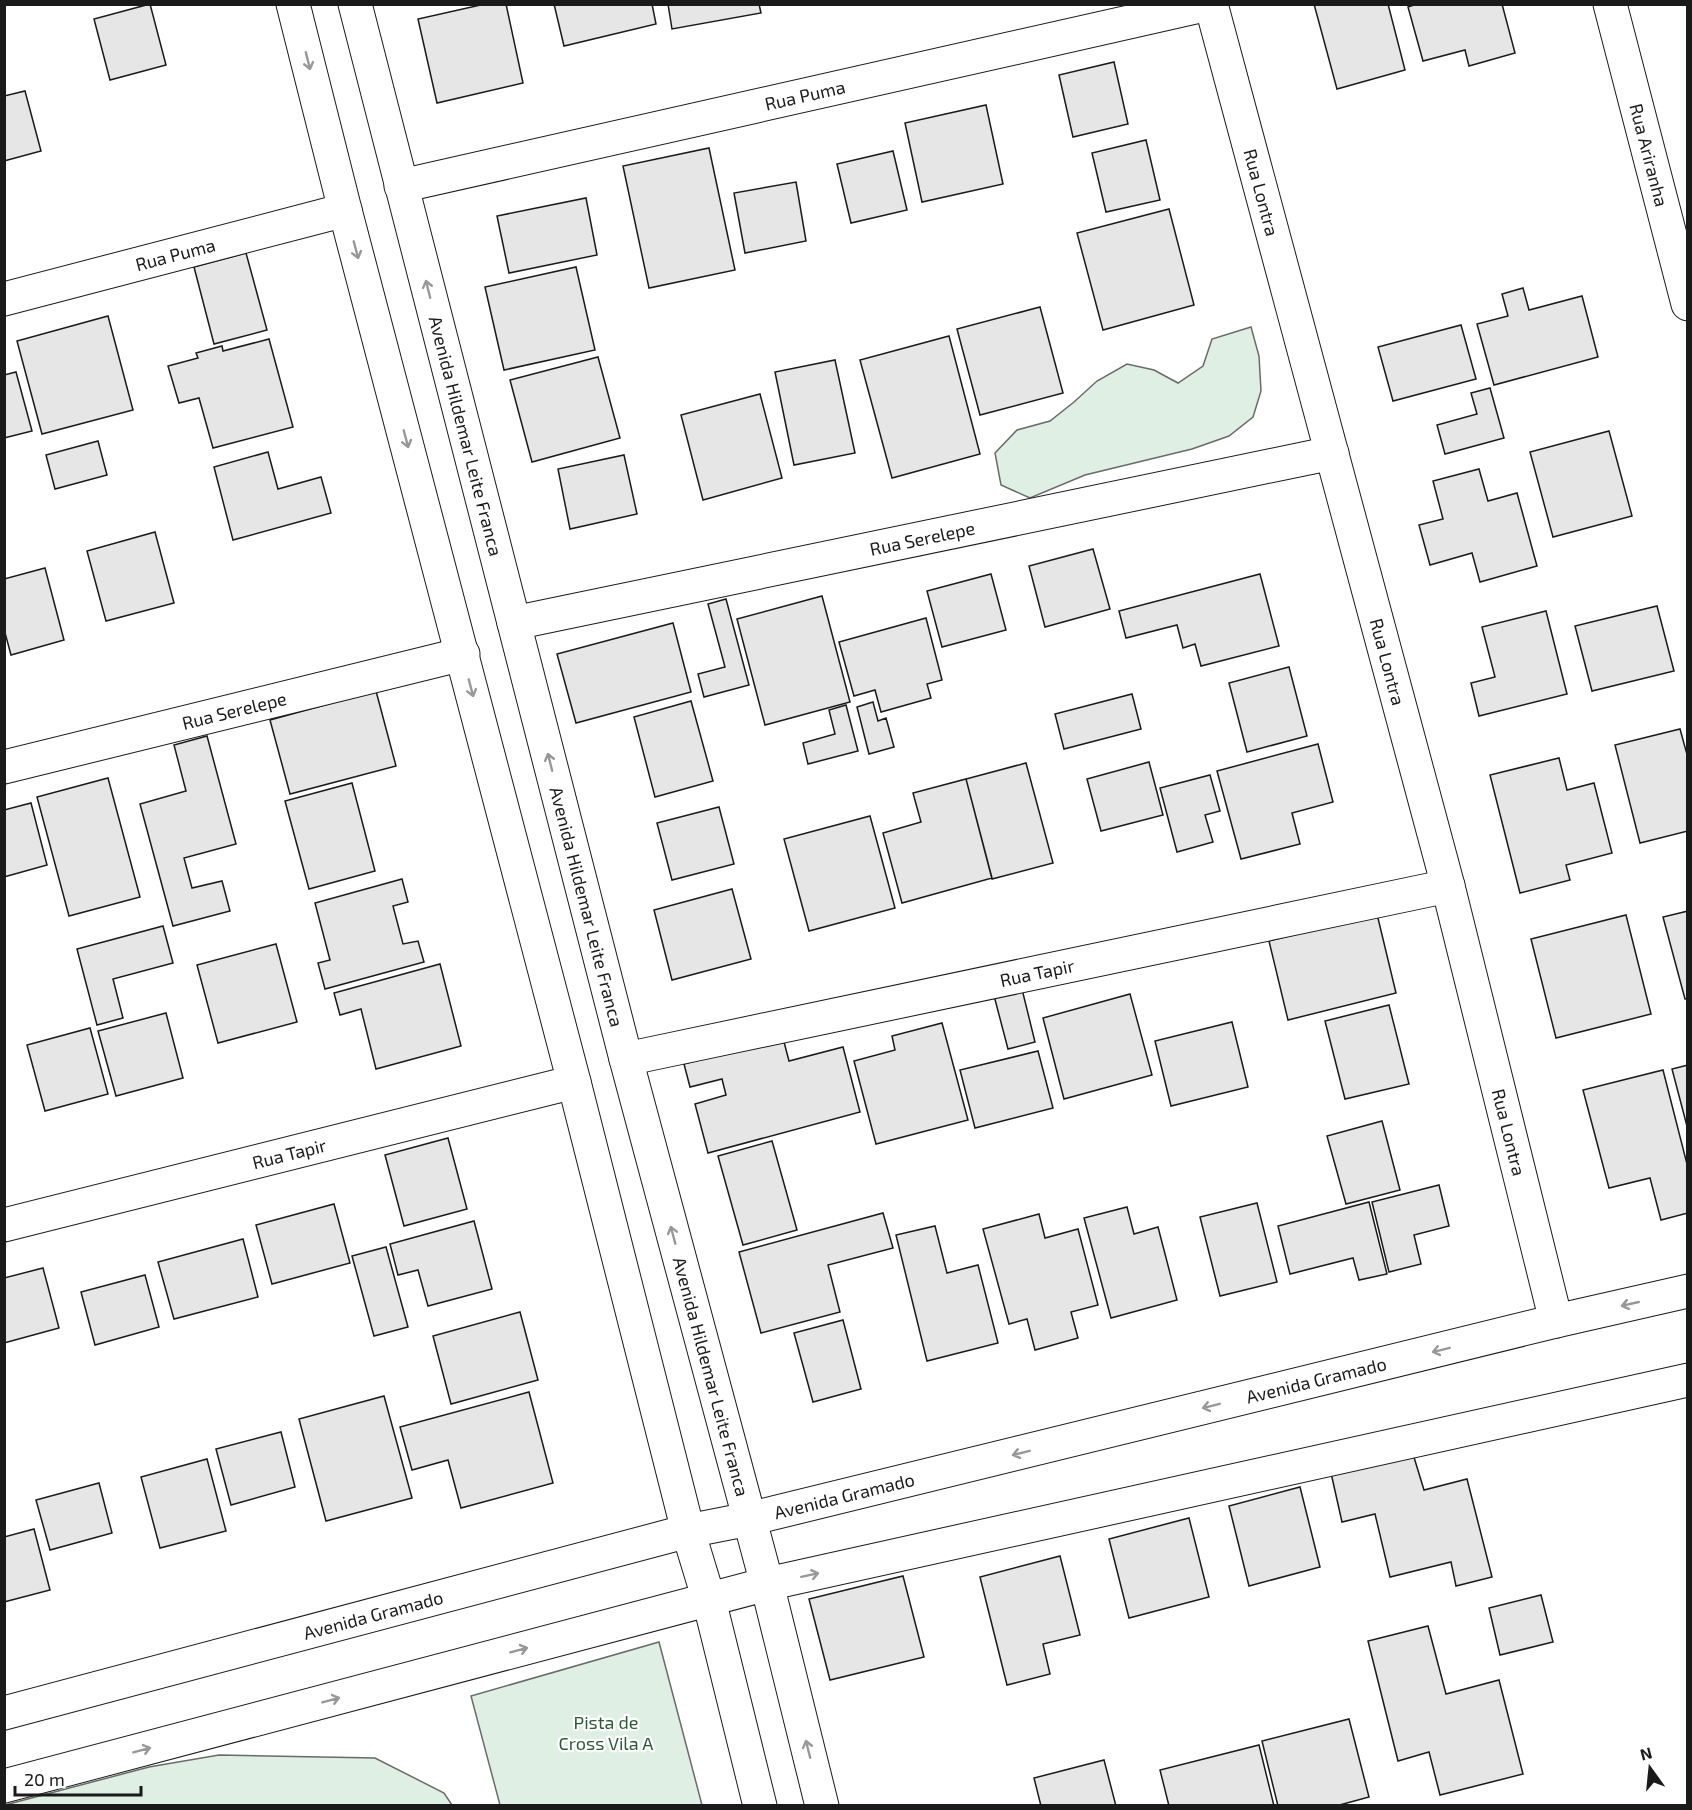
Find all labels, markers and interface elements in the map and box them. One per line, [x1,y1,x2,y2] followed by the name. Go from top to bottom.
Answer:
[302,51,314,70] one-way arrow
[763,75,847,115] street label: Rua Puma
[1625,101,1673,209] street label: Rua Ariranha
[1239,146,1284,238] street label: Rua Lontra
[133,233,218,275] street label: Rua Puma
[351,240,362,259] one-way arrow
[421,279,433,298] one-way arrow
[425,314,507,558] street label: Avenida Hildemar Leite Franca
[400,429,412,448] one-way arrow
[868,517,977,560] street label: Rua Serelepe
[1366,616,1410,708] street label: Rua Lontra
[466,678,478,697] one-way arrow
[180,687,289,734] street label: Rua Serelepe
[543,753,555,772] one-way arrow
[545,784,628,1029] street label: Avenida Hildemar Leite Franca
[998,954,1076,991] street label: Rua Tapir
[1488,1086,1531,1178] street label: Rua Lontra
[250,1134,329,1173] street label: Rua Tapir
[667,1226,678,1245] one-way arrow
[669,1254,754,1499] street label: Avenida Hildemar Leite Franca
[1621,1299,1640,1311] one-way arrow
[1432,1344,1451,1356] one-way arrow
[1244,1352,1389,1408] street label: Avenida Gramado
[1201,1401,1220,1413] one-way arrow
[1012,1447,1031,1459] one-way arrow
[772,1468,917,1523] street label: Avenida Gramado
[800,1568,819,1580] one-way arrow
[301,1586,445,1644] street label: Avenida Gramado
[509,1643,528,1655] one-way arrow
[321,1693,340,1705] one-way arrow
[559,1711,654,1754] park label: Pista de Cross Vila A
[1620,1738,1680,1798] north arrow
[802,1740,813,1759] one-way arrow
[1638,1742,1654,1764] text: N
[132,1743,151,1755] one-way arrow
[15,1759,141,1797] scale bar
[24,1768,65,1790] text: 20 m

